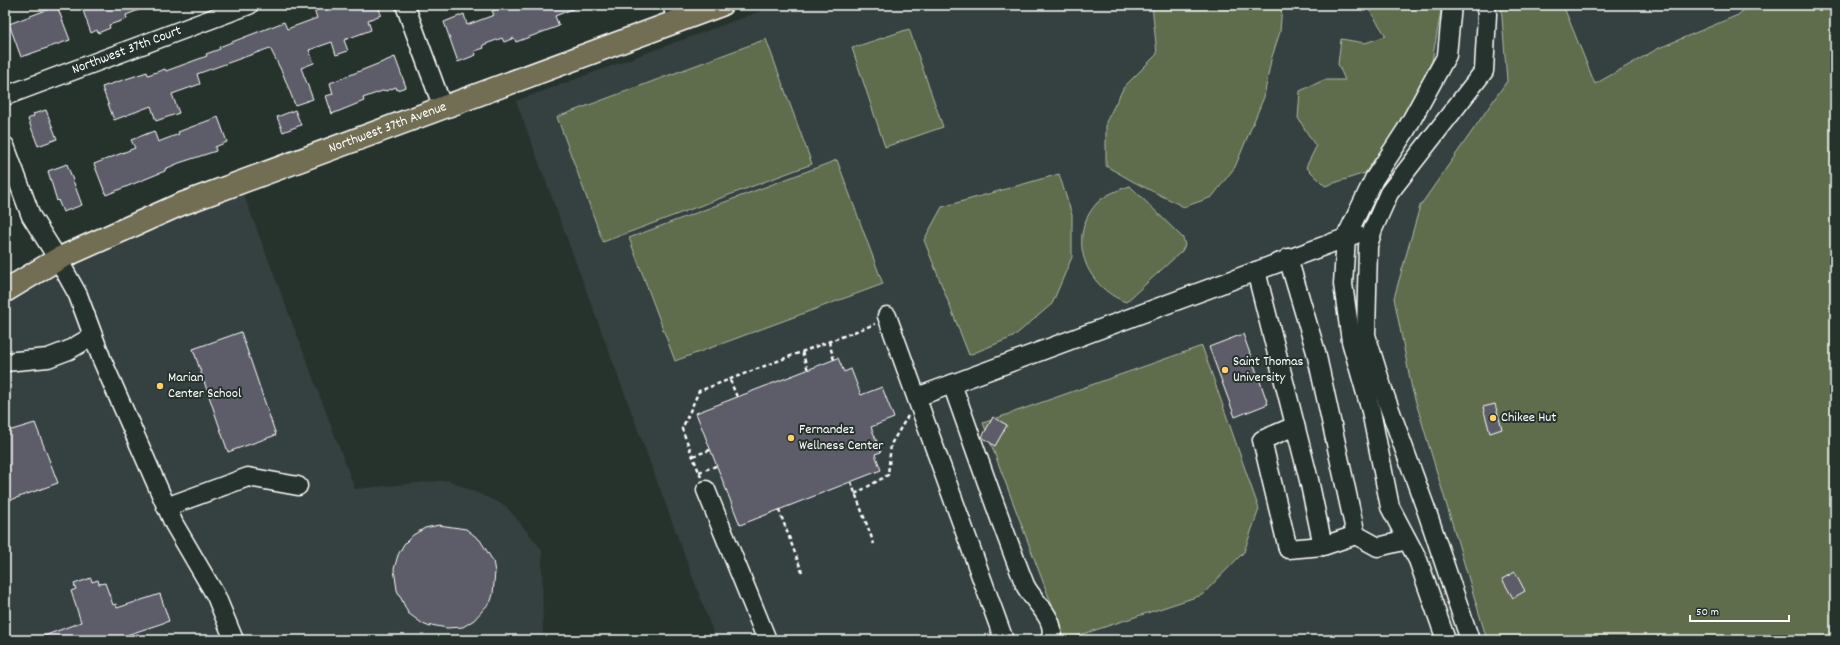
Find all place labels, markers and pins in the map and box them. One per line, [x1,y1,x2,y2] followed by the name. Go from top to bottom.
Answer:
[1233,352,1304,388] place label: Saint Thomas University
[1220,365,1230,375] marker: Saint Thomas University
[168,368,242,404] place label: Marian Center School
[155,381,165,391] marker: Marian Center School
[1501,408,1557,428] place label: Chikee Hut
[1488,413,1498,423] marker: Chikee Hut
[799,420,884,456] place label: Fernandez Wellness Center
[786,433,796,443] marker: Fernandez Wellness Center

